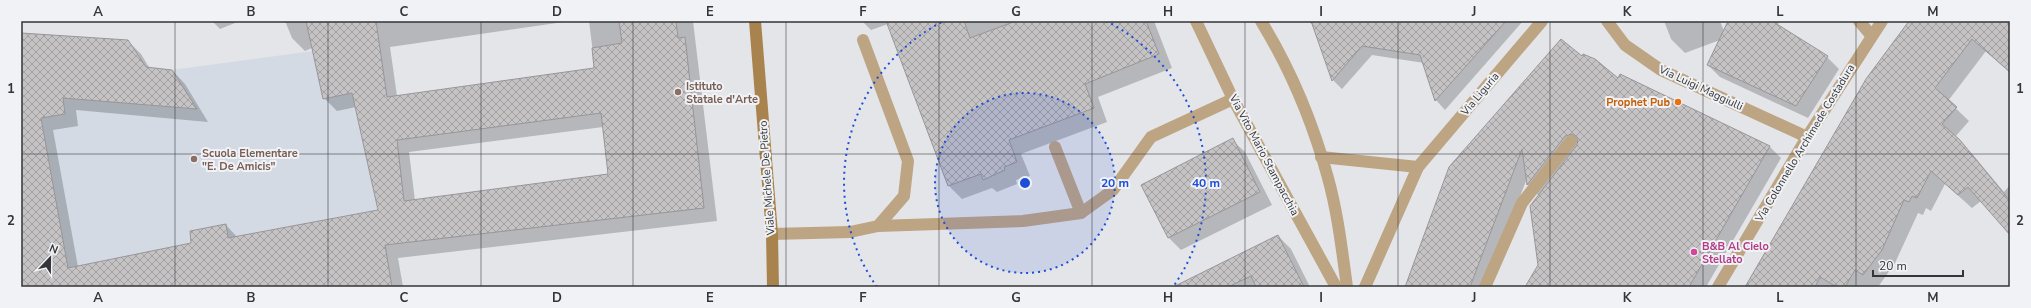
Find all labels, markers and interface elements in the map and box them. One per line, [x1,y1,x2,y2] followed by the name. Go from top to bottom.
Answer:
[93,3,103,21] text: A
[247,3,256,21] text: B
[400,3,409,21] text: C
[552,3,562,21] text: D
[706,3,714,21] text: E
[859,3,867,21] text: F
[1011,3,1021,21] text: G
[1163,3,1173,21] text: H
[1319,3,1323,21] text: I
[1471,3,1476,21] text: J
[1623,3,1632,21] text: K
[1776,3,1784,21] text: L
[1927,3,1939,21] text: M
[1751,61,1858,226] street label: Via Colonnello Archimede Costadura
[1656,62,1745,114] street label: Via Luigi Maggiulli
[1457,69,1503,120] street label: Via Liguria
[686,79,758,107] place label: Istituto Statale d'Arte
[7,80,15,98] text: 1
[2016,80,2024,98] text: 1
[673,87,683,97] marker: Istituto Statale d'Arte
[1225,91,1302,218] street label: Via Vito Mario Stampacchia
[1606,95,1670,110] place label: Prophet Pub
[1673,97,1683,107] marker: Prophet Pub
[756,120,779,237] street label: Viale Michele De Pietro
[202,146,298,174] place label: Scuola Elementare "E. De Amicis"
[189,154,199,164] marker: Scuola Elementare "E. De Amicis"
[1101,175,1129,191] text: 20 m
[1192,175,1220,191] text: 40 m
[1018,176,1032,190] centre of rings
[7,212,15,230] text: 2
[2016,212,2024,230] text: 2
[30,238,70,278] north arrow
[1702,239,1769,267] place label: B&B Al Cielo Stellato
[47,241,60,258] text: N
[1689,247,1699,257] marker: B&B Al Cielo Stellato
[1873,252,1963,278] scale bar
[1879,258,1907,274] text: 20 m
[93,289,103,307] text: A
[247,289,256,307] text: B
[400,289,409,307] text: C
[552,289,562,307] text: D
[706,289,714,307] text: E
[859,289,867,307] text: F
[1011,289,1021,307] text: G
[1163,289,1173,307] text: H
[1319,289,1323,307] text: I
[1471,289,1476,307] text: J
[1623,289,1632,307] text: K
[1776,289,1784,307] text: L
[1927,289,1939,307] text: M

